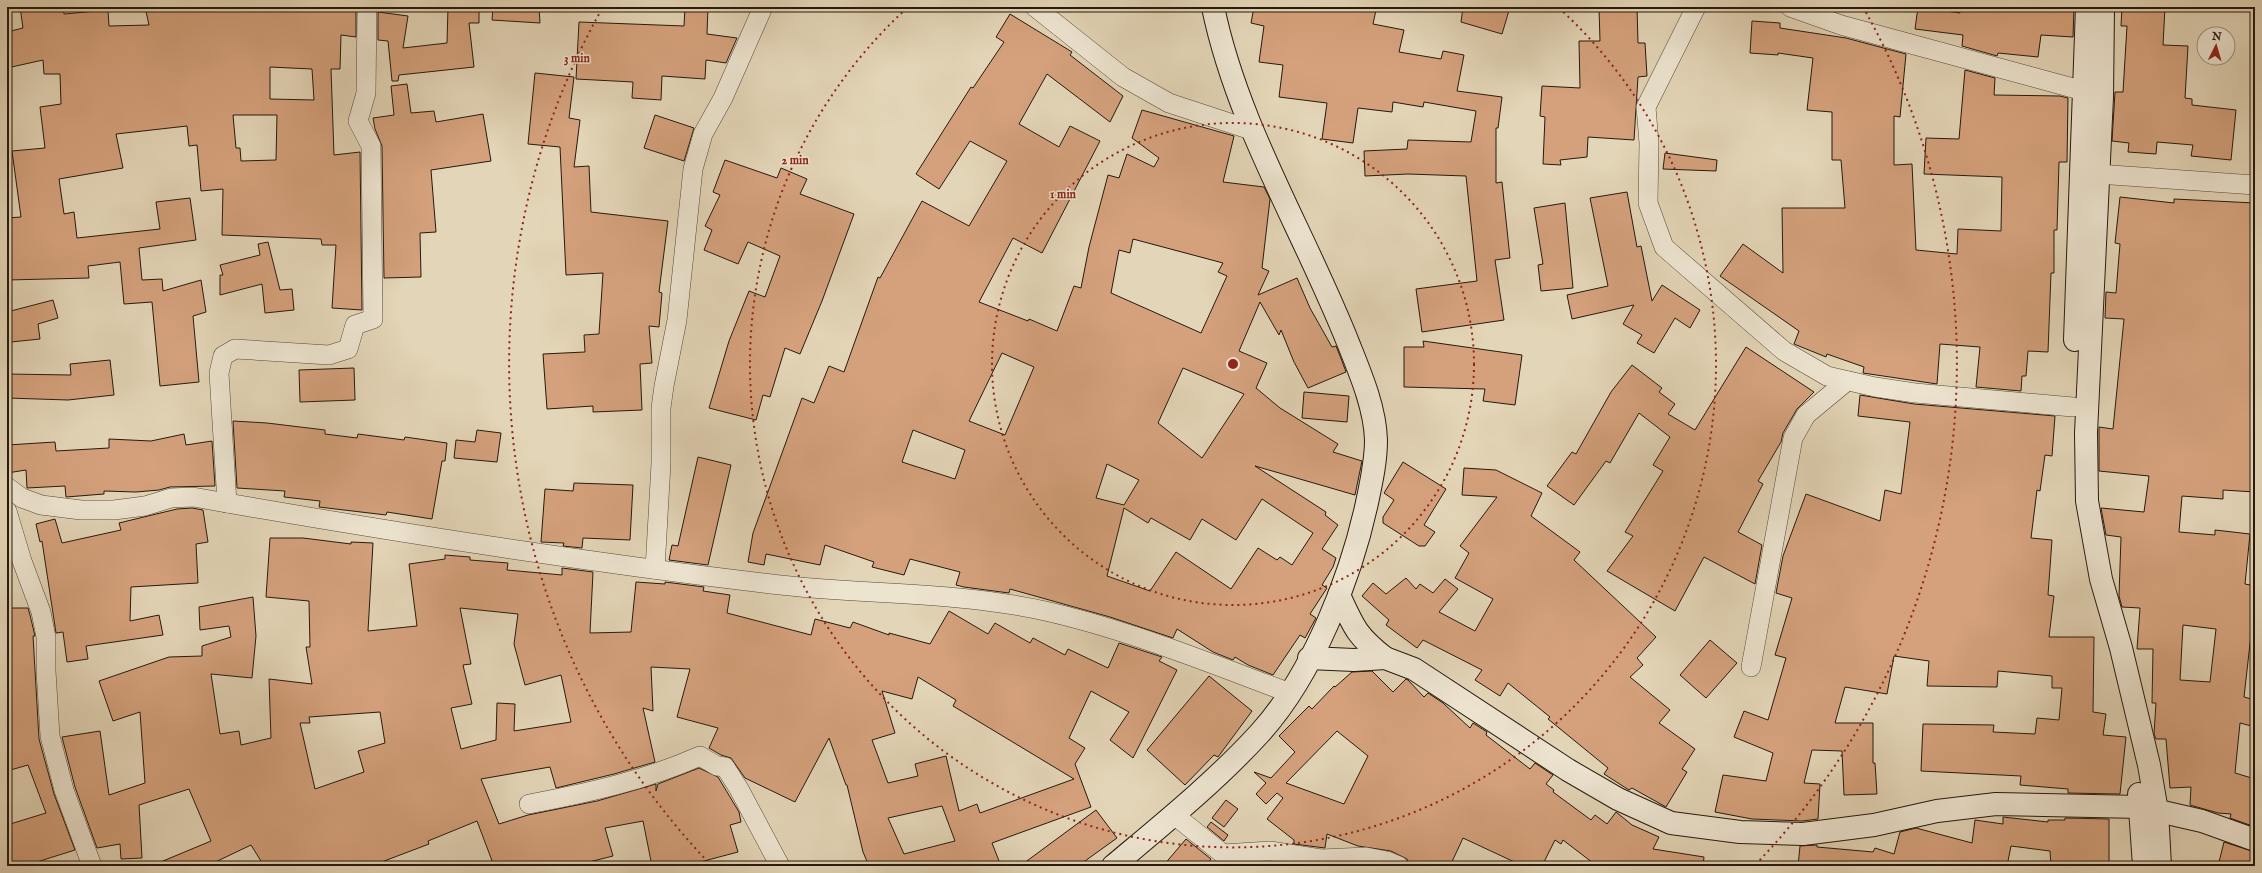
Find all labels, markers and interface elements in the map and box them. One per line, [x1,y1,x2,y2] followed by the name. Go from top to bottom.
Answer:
[2196,26,2236,66] north arrow
[2210,30,2223,44] text: N
[564,51,591,66] text: 3 min
[781,153,809,168] text: 2 min
[1050,187,1077,202] text: 1 min
[1226,357,1240,371] centre of rings

